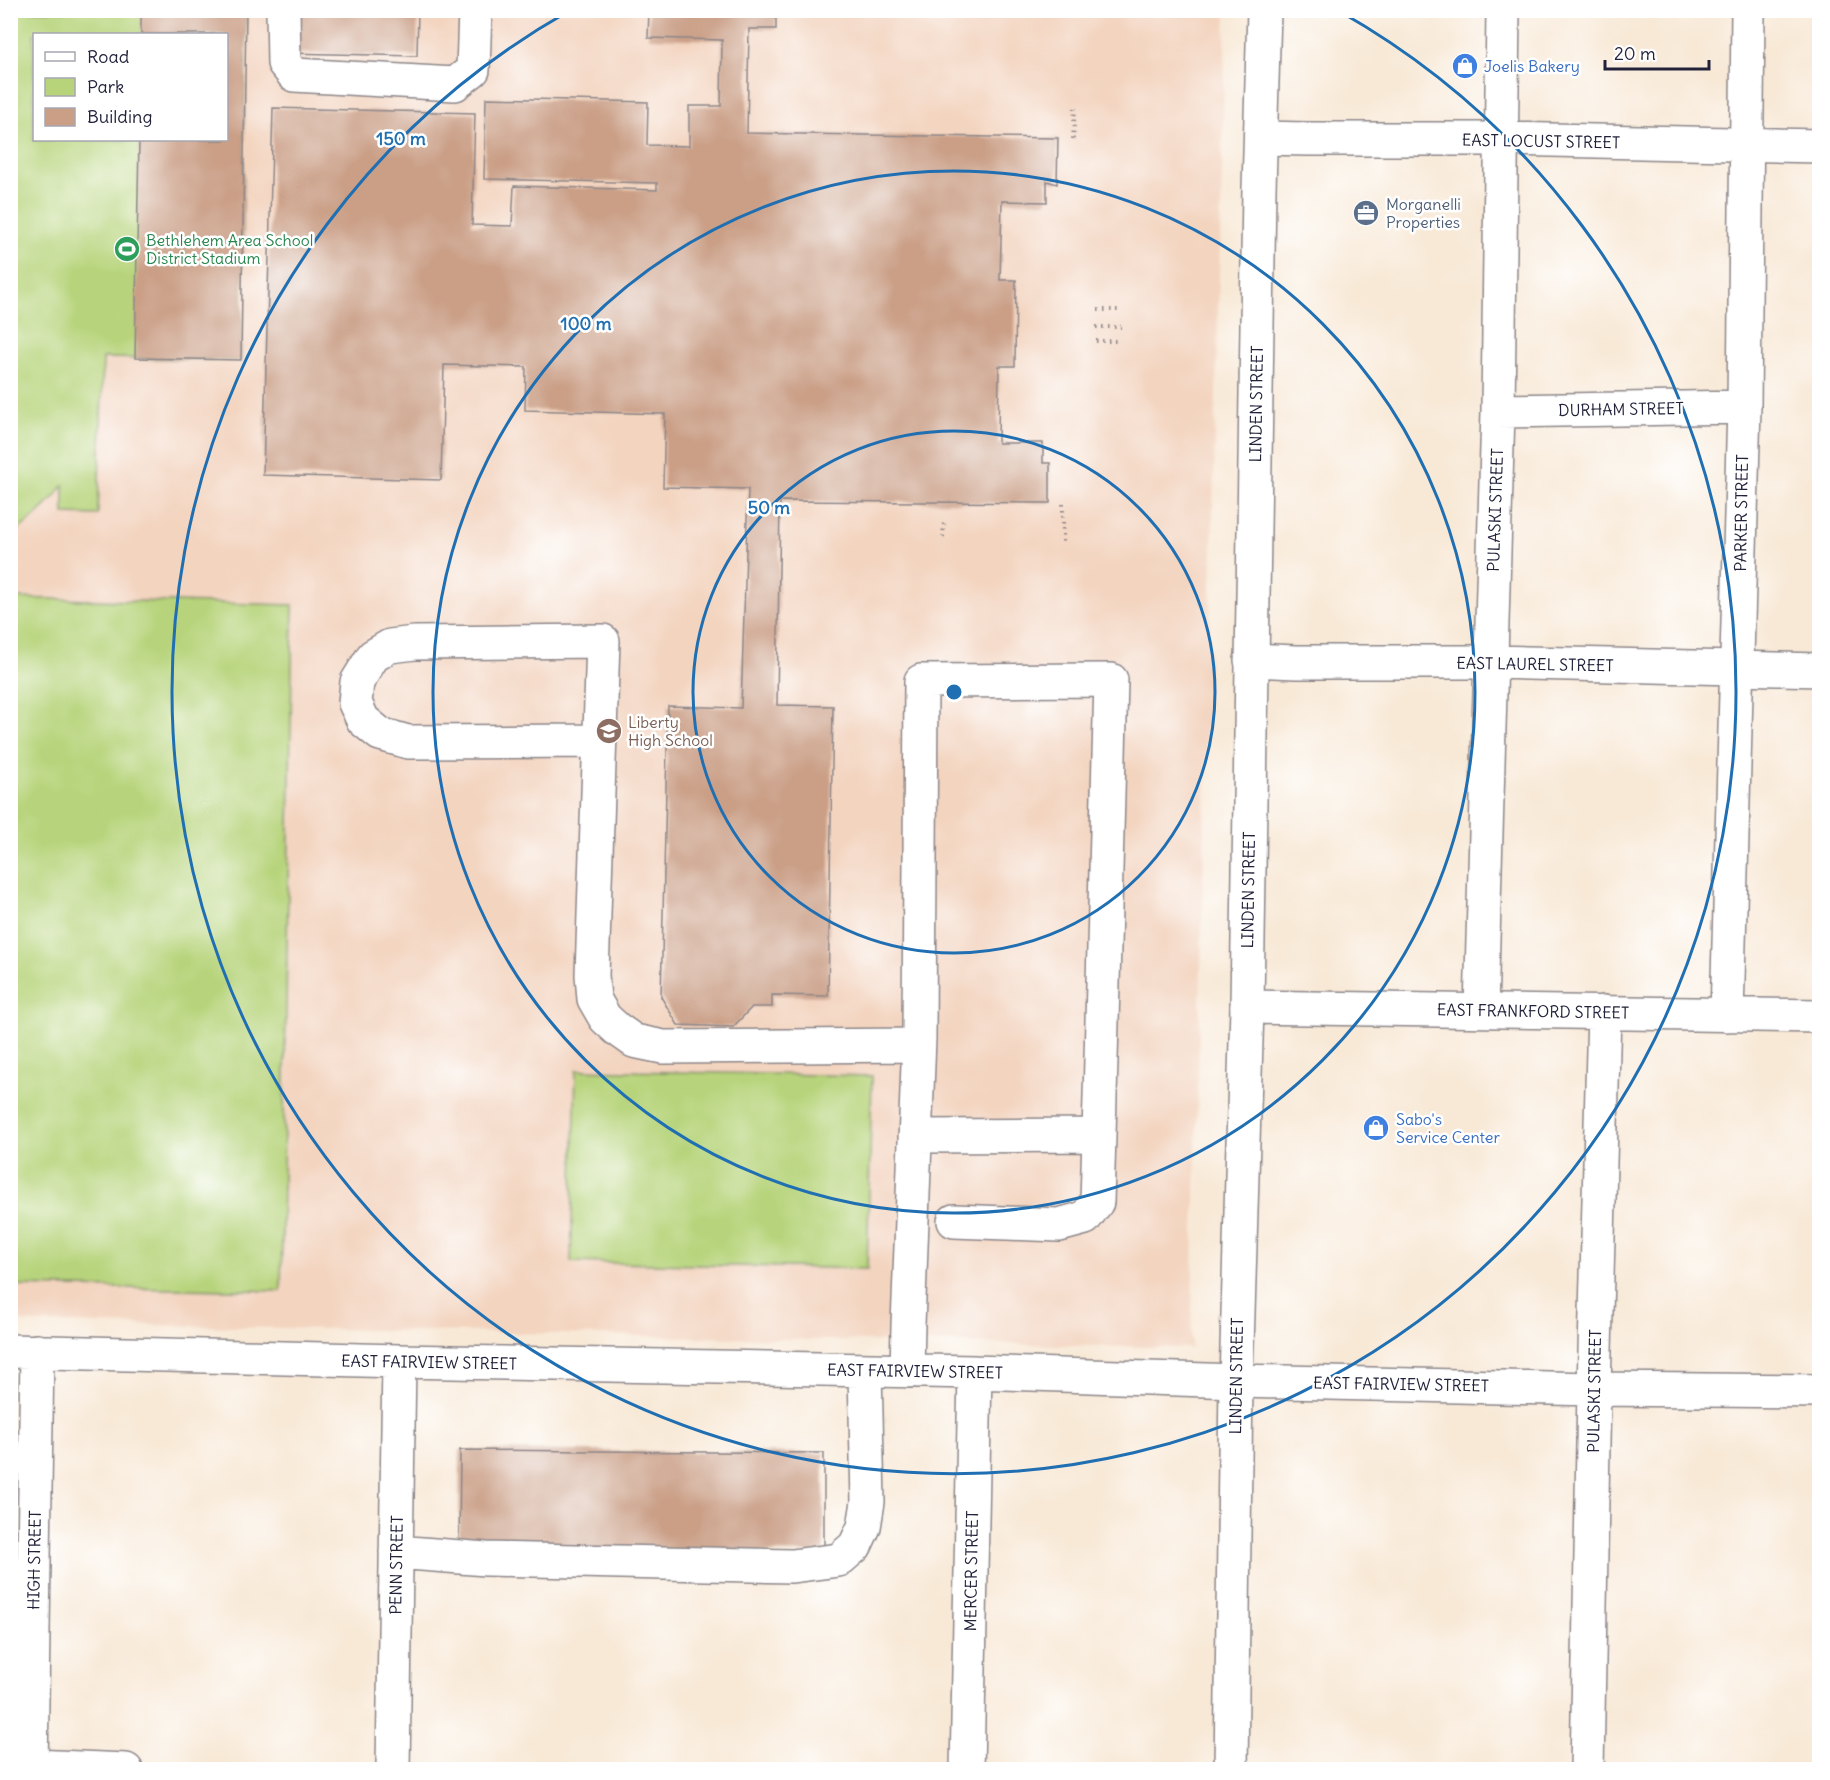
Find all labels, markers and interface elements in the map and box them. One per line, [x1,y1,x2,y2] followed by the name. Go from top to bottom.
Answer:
[33,33,228,141] legend
[1605,33,1708,71] scale bar
[1614,42,1656,65] text: 20 m
[87,45,130,68] text: Road
[1450,51,1480,81] shop icon: Joelis Bakery
[1484,56,1580,76] place label: Joelis Bakery
[87,75,124,98] text: Park
[87,105,152,128] text: Building
[376,127,426,150] text: 150 m
[1462,130,1620,152] street label: EAST LOCUST STREET
[1386,194,1461,232] place label: Morganelli Properties
[1351,198,1381,228] office icon: Morganelli Properties
[146,230,313,268] place label: Bethlehem Area School District Stadium
[112,234,142,264] sports icon: Bethlehem Area School District Stadium
[561,312,612,335] text: 100 m
[1245,345,1267,463] street label: LINDEN STREET
[1558,398,1684,420] street label: DURHAM STREET
[1483,448,1507,572] street label: PULASKI STREET
[1730,454,1752,572] street label: PARKER STREET
[748,496,790,519] text: 50 m
[1456,653,1614,675] street label: EAST LAUREL STREET
[944,682,964,702] centre of rings
[628,712,713,750] place label: Liberty High School
[594,716,624,746] school or university icon: Liberty High School
[1237,831,1259,949] street label: LINDEN STREET
[1437,999,1629,1023] street label: EAST FRANKFORD STREET
[1396,1109,1500,1147] place label: Sabo's Service Center
[1361,1113,1391,1143] shop icon: Sabo's Service Center
[1225,1317,1247,1435] street label: LINDEN STREET
[1583,1329,1605,1453] street label: PULASKI STREET
[341,1350,517,1374] street label: EAST FAIRVIEW STREET
[827,1359,1003,1383] street label: EAST FAIRVIEW STREET
[1313,1372,1489,1396] street label: EAST FAIRVIEW STREET
[23,1510,45,1610] street label: HIGH STREET
[960,1510,982,1632] street label: MERCER STREET
[385,1515,407,1615] street label: PENN STREET

